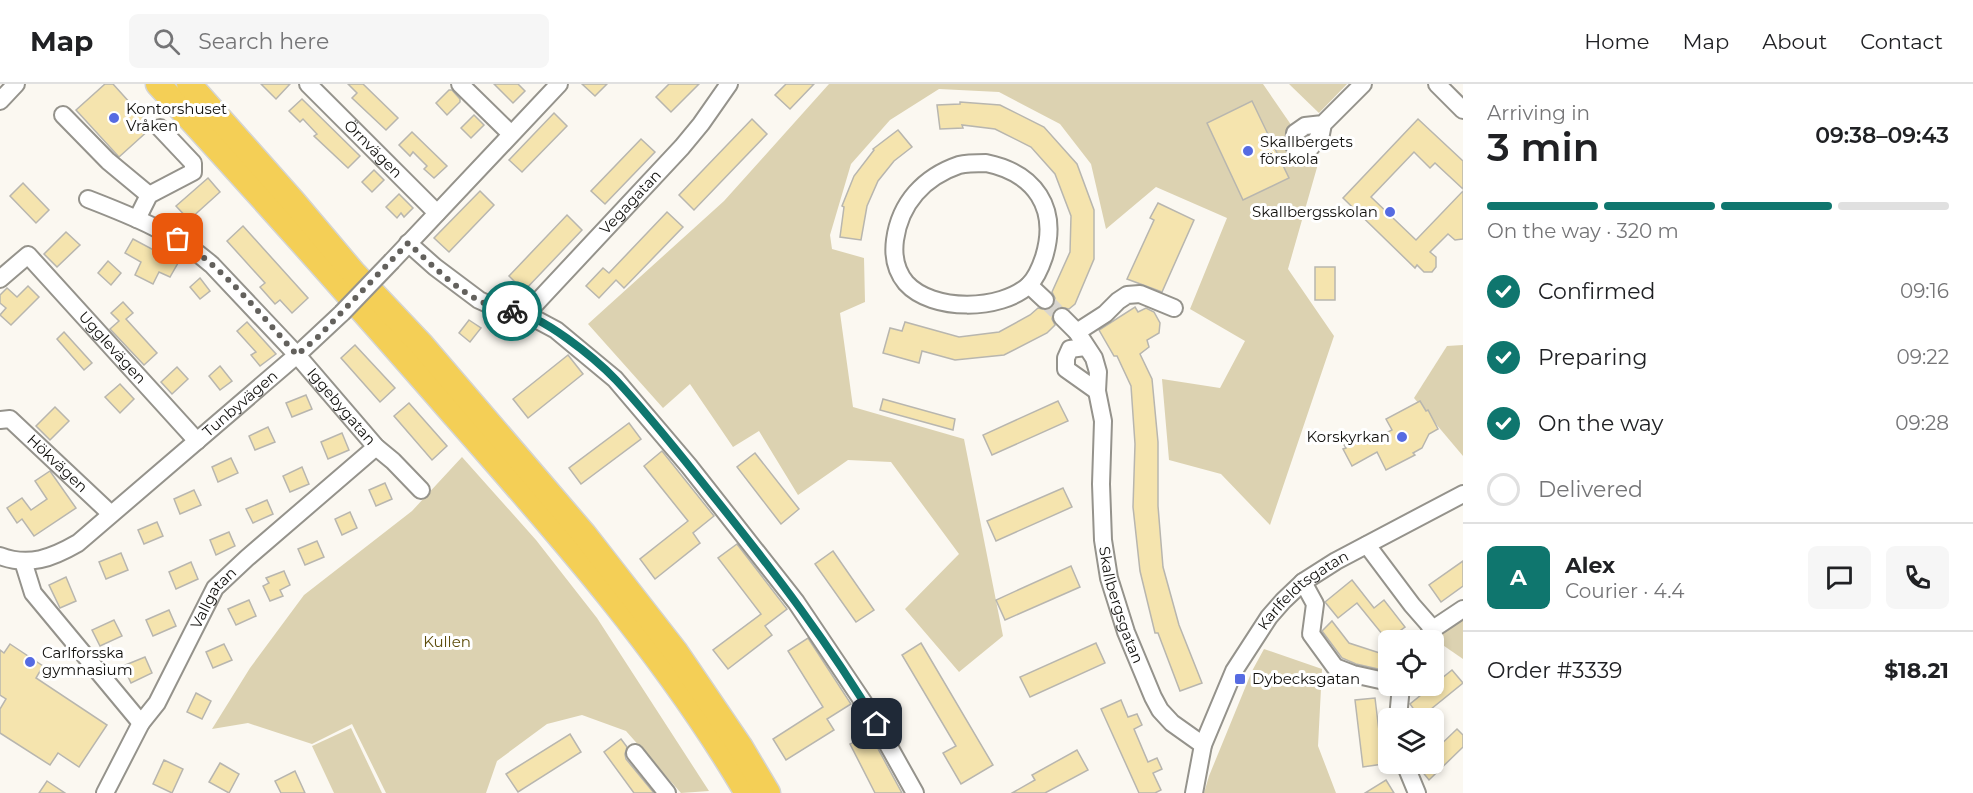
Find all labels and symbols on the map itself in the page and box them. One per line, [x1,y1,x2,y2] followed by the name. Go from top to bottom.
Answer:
[126,99,227,135] place label: Kontorshuset Vråken
[107,111,121,125] marker: Kontorshuset Vråken
[340,116,407,182] street label: Örnvägen
[1260,132,1353,168] place label: Skallbergets förskola
[1241,144,1255,158] marker: Skallbergets förskola
[595,165,665,238] street label: Vegagatan
[1252,202,1378,221] place label: Skallbergsskolan
[1383,205,1397,219] marker: Skallbergsskolan
[152,213,203,264] pin
[482,281,542,341] courier
[75,307,150,388] street label: Ugglevägen
[303,364,380,449] street label: Iggebygatan
[198,366,281,441] street label: Tunbyvägen
[1307,427,1390,446] place label: Korskyrkan
[23,430,92,496] street label: Hökvägen
[1395,430,1409,444] marker: Korskyrkan
[1095,545,1148,666] street label: Skallbergsgatan
[1253,546,1352,633] street label: Karlfeldtsgatan
[186,563,240,632] street label: Vallgatan
[423,632,471,651] park label: Kullen
[42,643,133,679] place label: Carlforsska gymnasium
[23,655,37,669] marker: Carlforsska gymnasium
[1252,669,1360,688] place label: Dybecksgatan
[1233,672,1247,686] marker: Dybecksgatan
[851,698,902,749] pin

